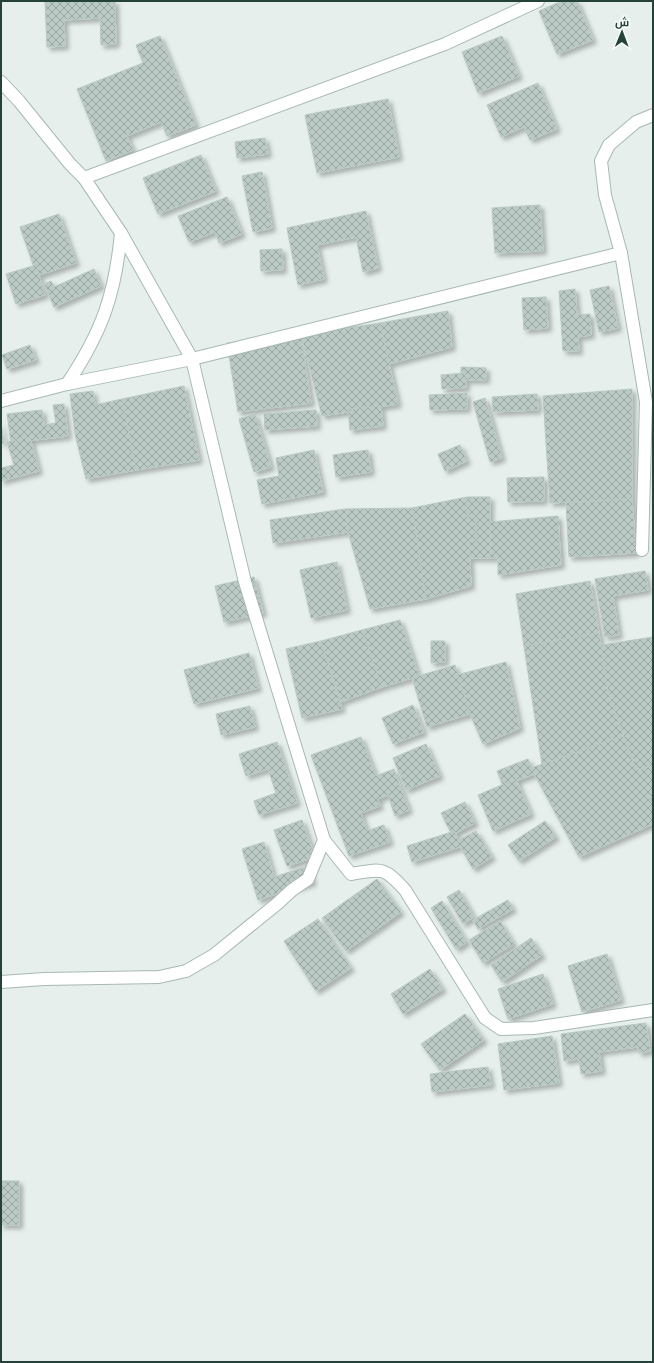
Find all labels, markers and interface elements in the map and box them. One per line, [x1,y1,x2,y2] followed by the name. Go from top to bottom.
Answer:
[602,12,642,52] north arrow
[615,15,629,29] text: ش

